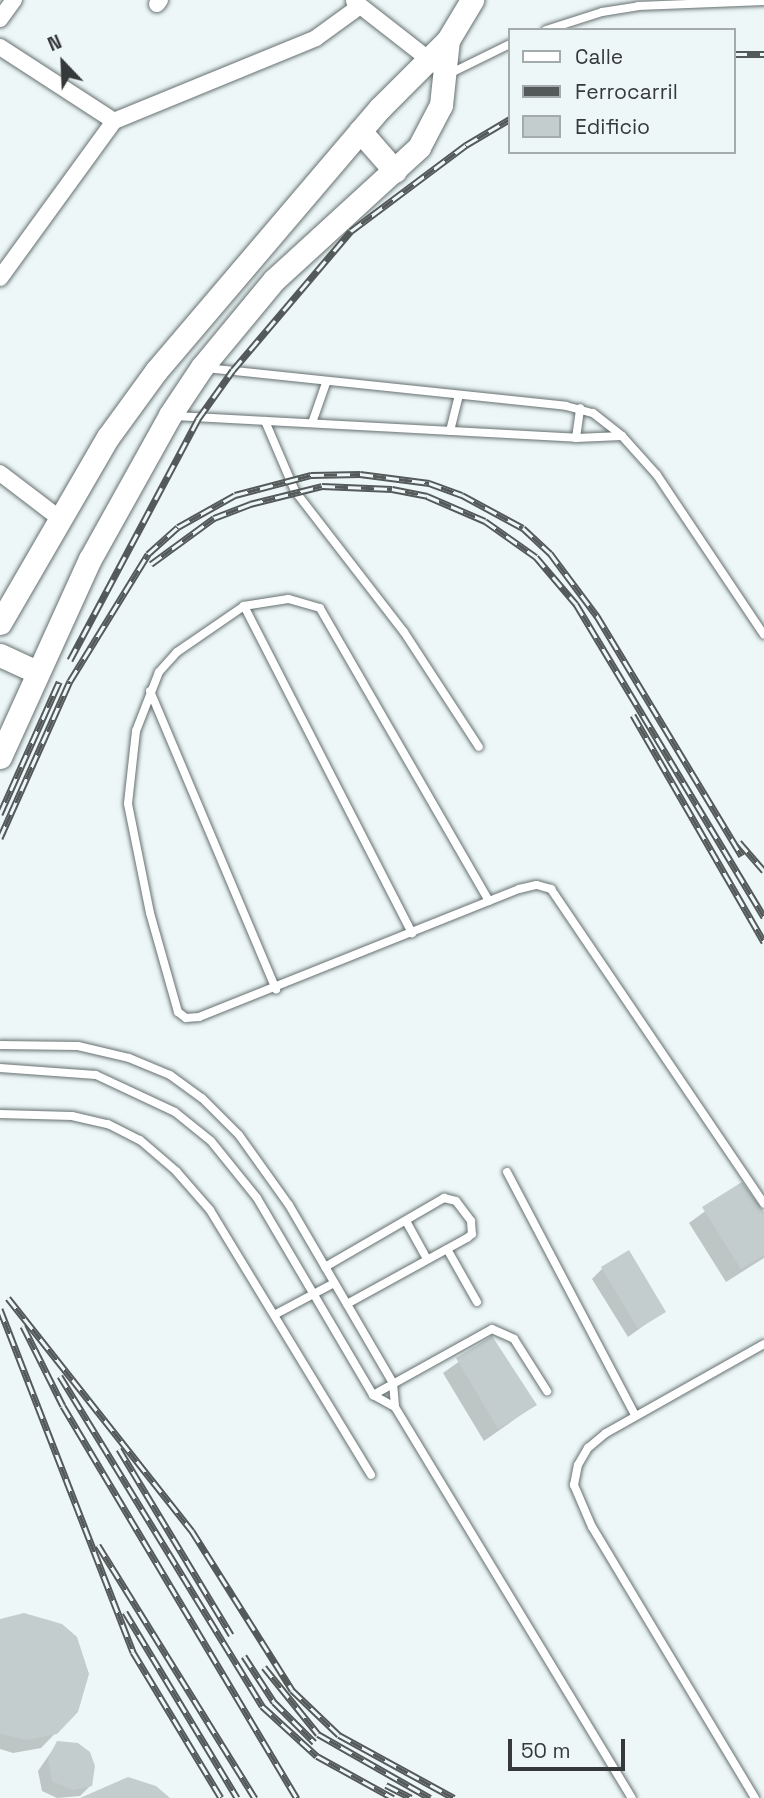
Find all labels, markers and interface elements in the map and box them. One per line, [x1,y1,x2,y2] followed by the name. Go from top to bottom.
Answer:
[28,28,98,98] north arrow
[508,28,736,154] legend
[44,29,65,57] text: N
[575,43,623,70] text: Calle
[575,78,678,105] text: Ferrocarril
[575,113,650,140] text: Edificio
[512,1724,629,1768] scale bar
[521,1737,571,1764] text: 50 m

